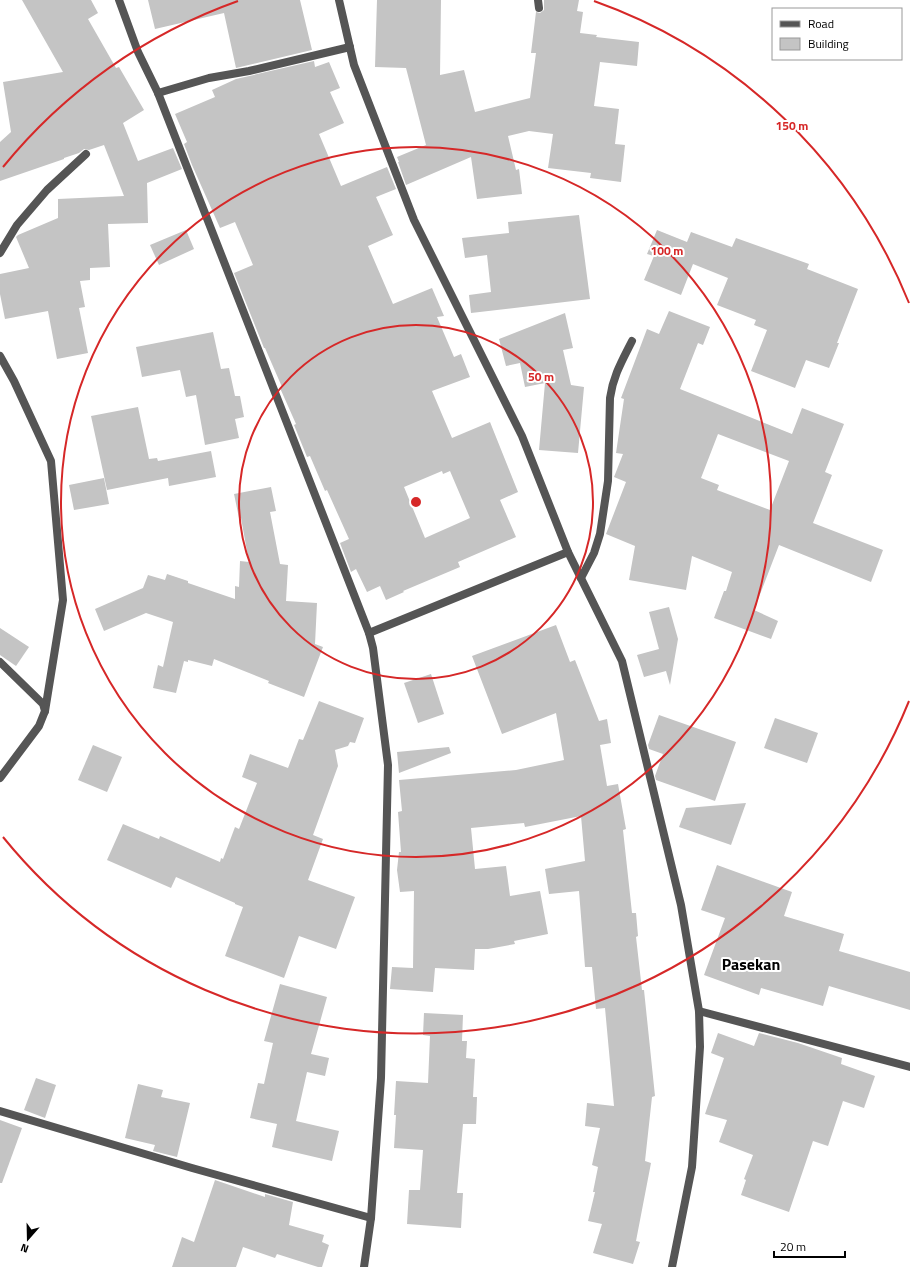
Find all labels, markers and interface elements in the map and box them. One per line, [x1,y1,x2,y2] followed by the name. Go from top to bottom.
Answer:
[772,8,902,60] legend
[808,14,834,33] text: Road
[808,34,849,53] text: Building
[776,116,808,135] text: 150 m
[651,241,683,260] text: 100 m
[528,367,554,386] text: 50 m
[409,495,423,509] centre of rings
[722,952,780,976] district label: Pasekan
[8,1219,48,1259] north arrow
[774,1233,845,1259] scale bar
[780,1237,806,1256] text: 20 m
[18,1240,31,1257] text: N

